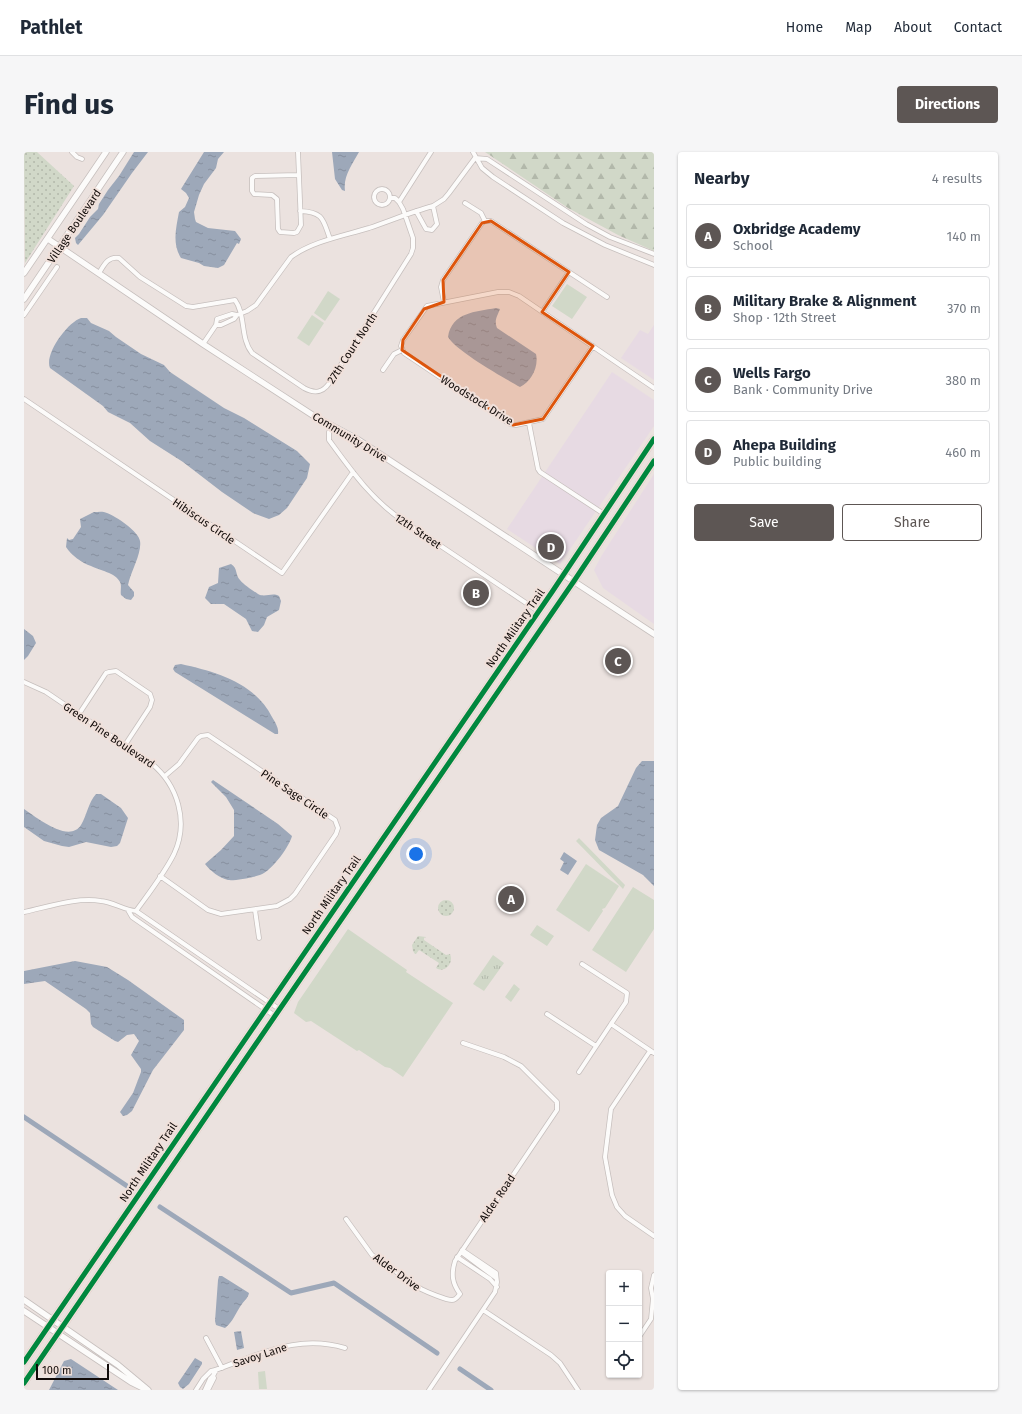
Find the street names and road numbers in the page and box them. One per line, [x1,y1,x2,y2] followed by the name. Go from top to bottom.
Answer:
[45,187,104,266] street label: Village Boulevard
[325,310,380,386] street label: 27th Court North
[438,373,516,428] street label: Woodstock Drive
[310,410,390,465] street label: Community Drive
[170,496,237,547] street label: Hibiscus Circle
[392,511,444,552] street label: 12th Street
[483,586,548,670] street label: North Military Trail
[61,700,157,771] street label: Green Pine Boulevard
[258,767,331,822] street label: Pine Sage Circle
[299,853,364,937] street label: North Military Trail
[117,1120,180,1205] street label: North Military Trail
[477,1172,518,1225] street label: Alder Road
[371,1251,423,1294] street label: Alder Drive
[232,1341,289,1370] street label: Savoy Lane

